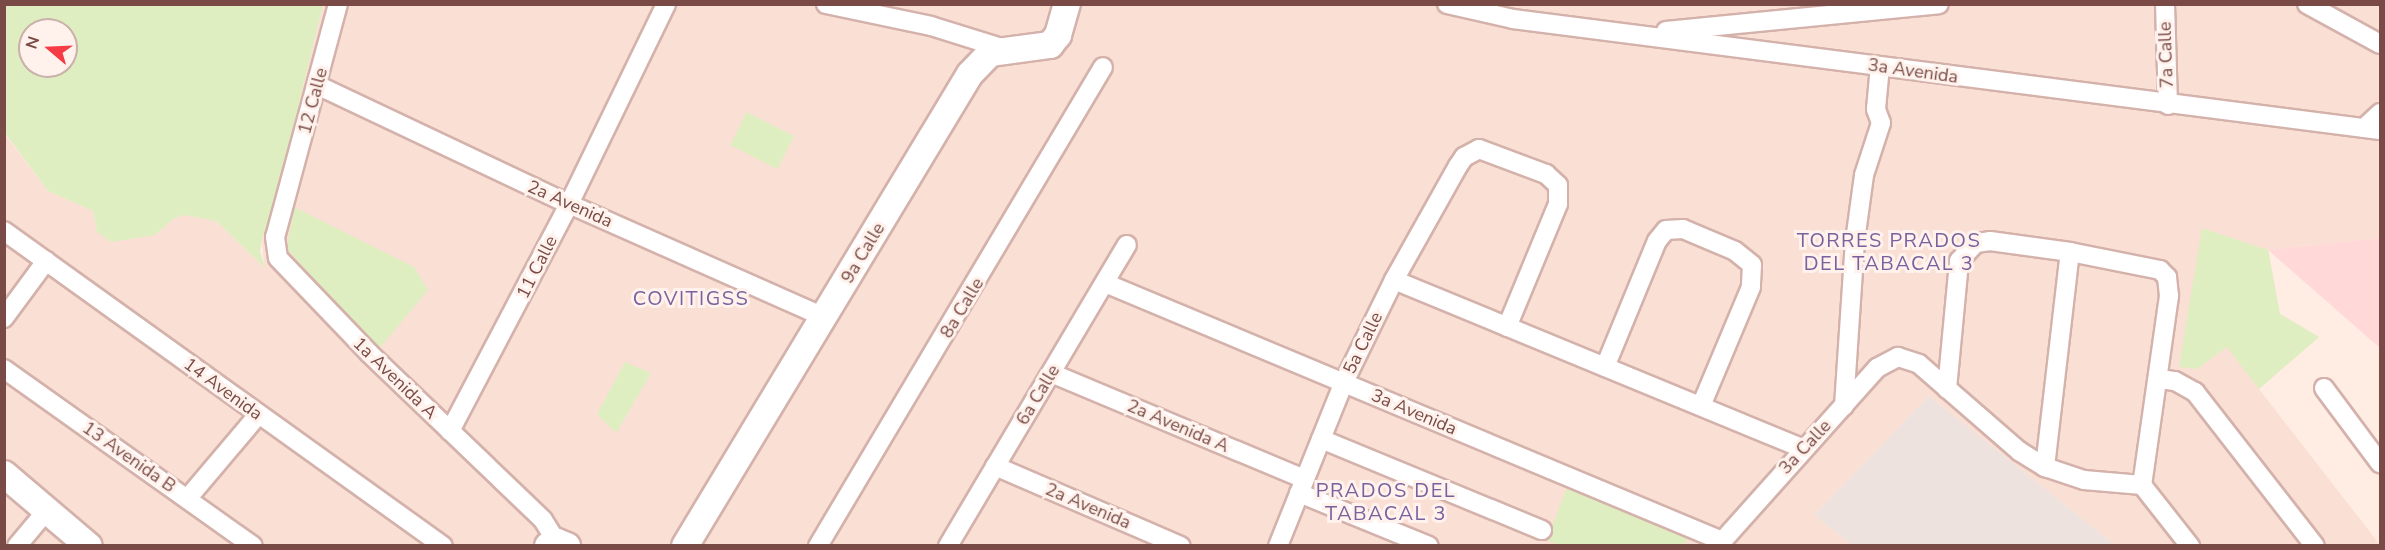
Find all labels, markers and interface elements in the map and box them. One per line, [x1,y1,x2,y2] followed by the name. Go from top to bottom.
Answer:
[18,18,78,78] north arrow
[2154,21,2178,89] street label: 7a Calle
[21,34,45,52] text: N
[1867,54,1959,88] street label: 3a Avenida
[294,65,332,137] street label: 12 Calle
[524,176,616,232] street label: 2a Avenida
[837,219,889,287] street label: 9a Calle
[1797,228,1981,275] district label: TORRES PRADOS DEL TABACAL 3
[512,232,562,302] street label: 11 Calle
[936,274,988,342] street label: 8a Calle
[633,286,749,310] district label: COVITIGSS
[1339,308,1387,378] street label: 5a Calle
[348,333,442,423] street label: 1a Avenida A
[179,353,267,425] street label: 14 Avenida
[1012,361,1064,429] street label: 6a Calle
[1368,384,1460,440] street label: 3a Avenida
[1124,395,1232,457] street label: 2a Avenida A
[1774,415,1836,479] street label: 3a Calle
[78,417,180,497] street label: 13 Avenida B
[1042,478,1134,534] street label: 2a Avenida
[1316,479,1456,526] district label: PRADOS DEL TABACAL 3

